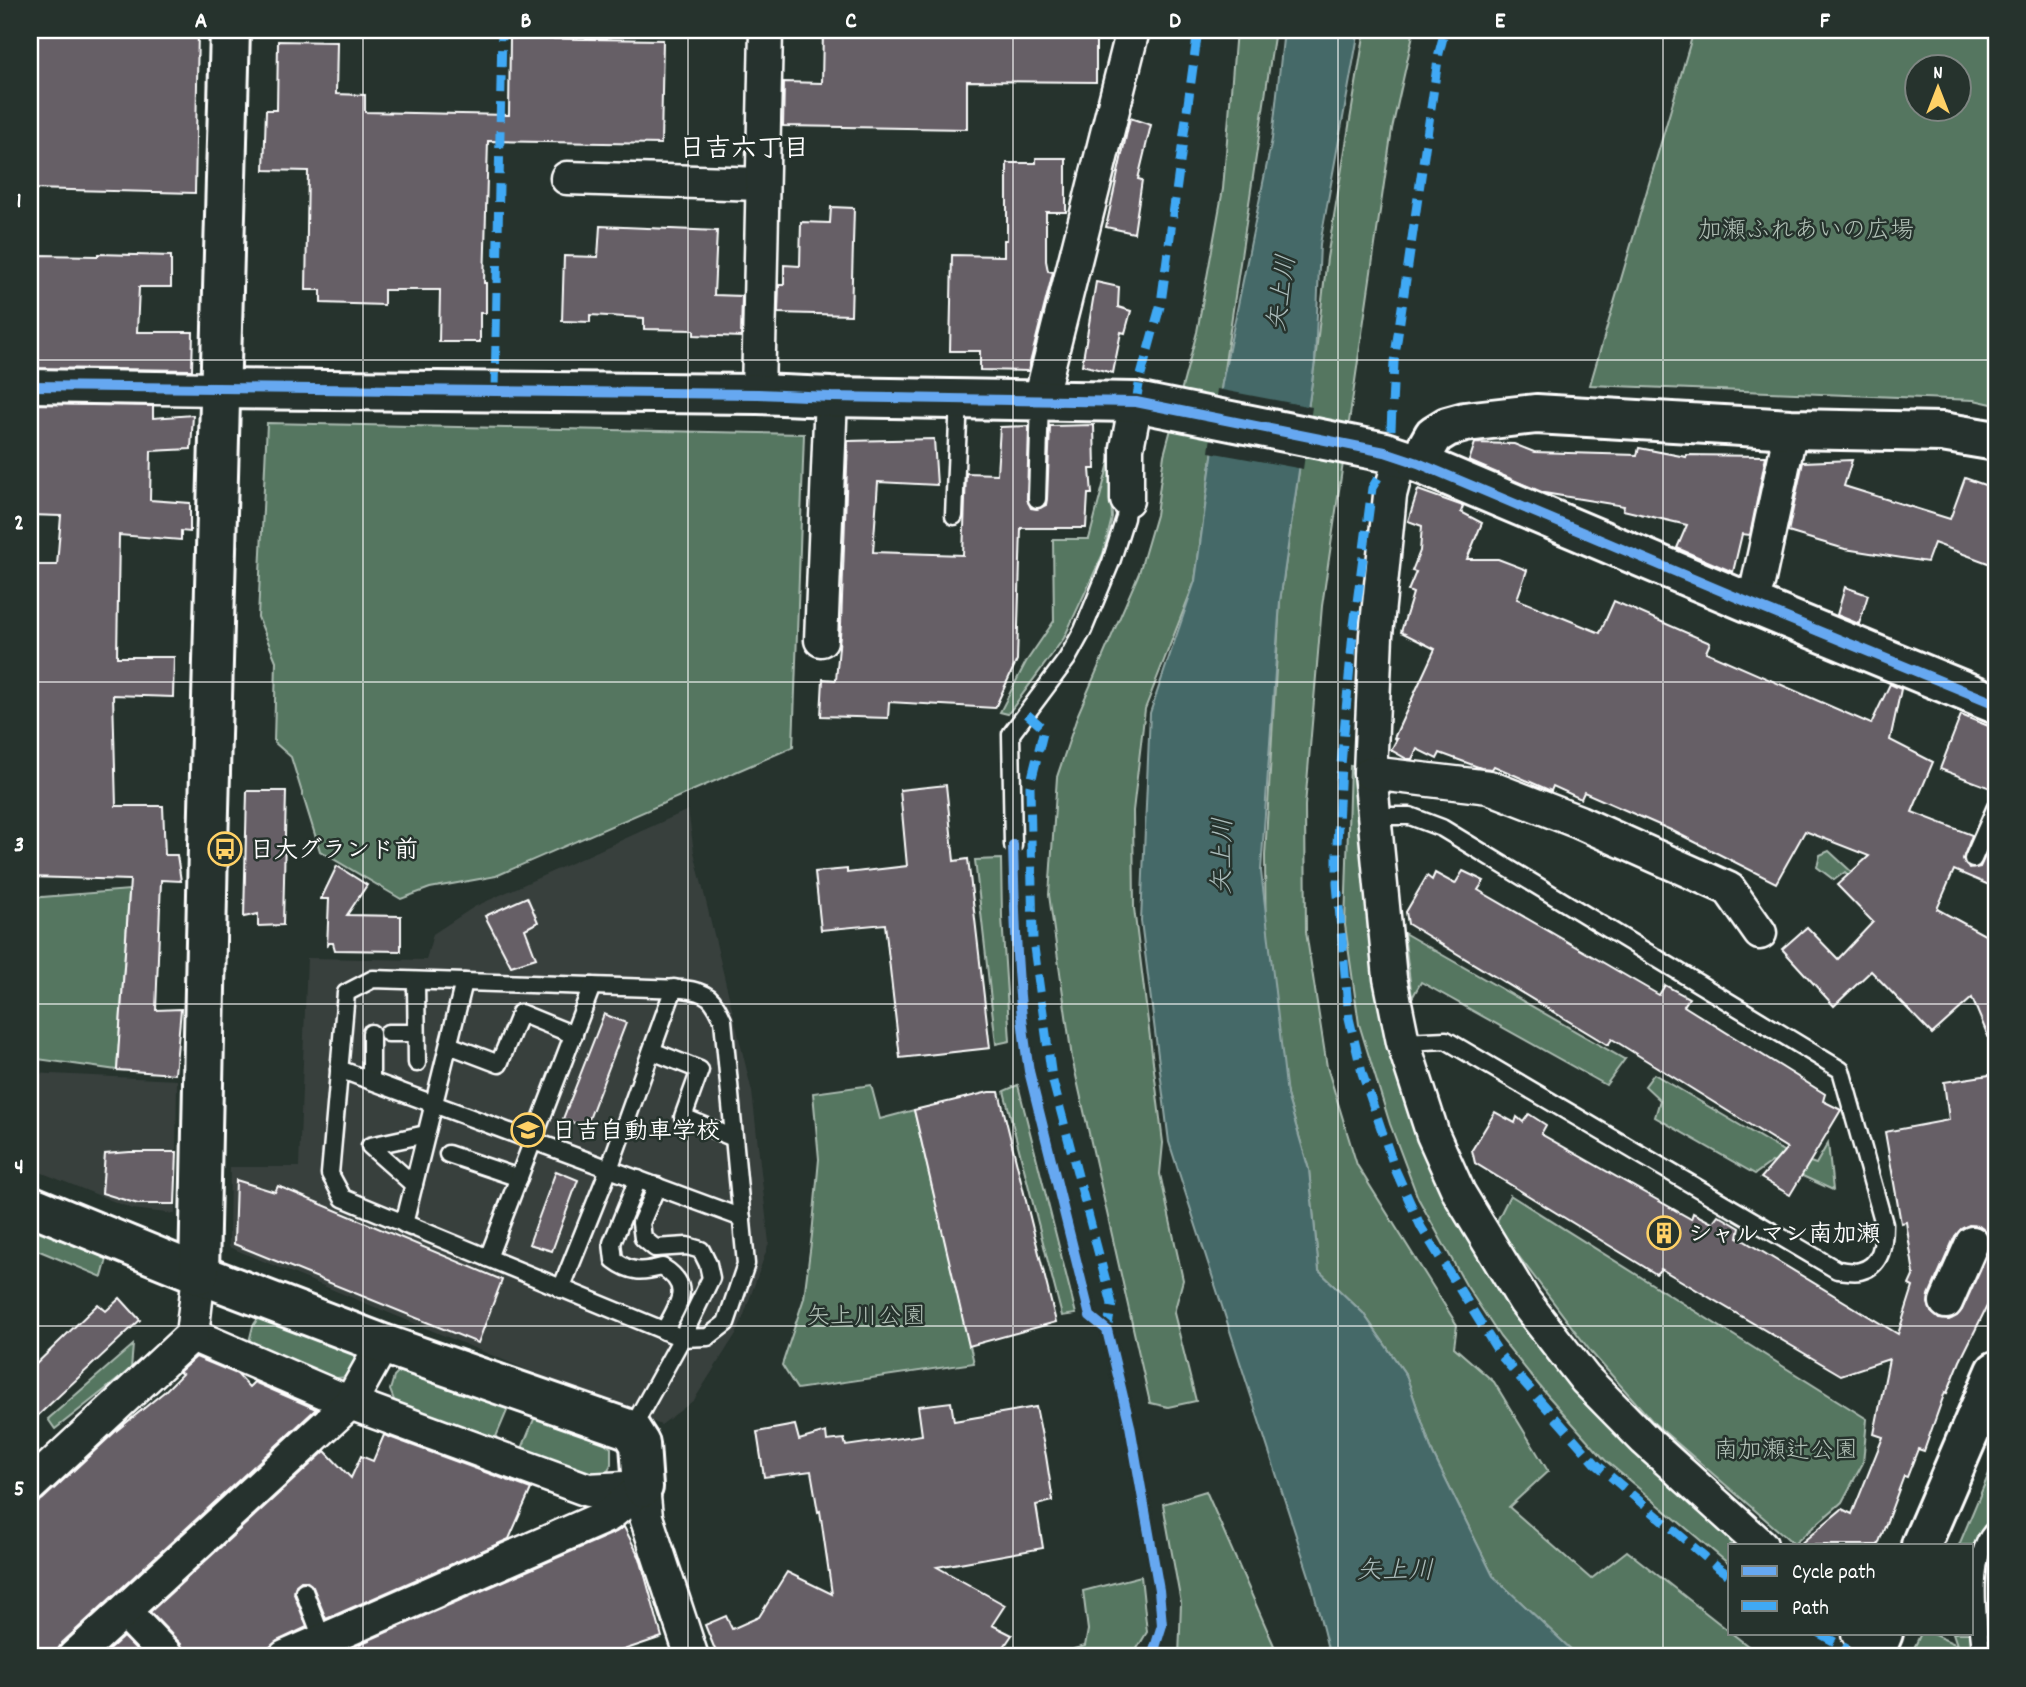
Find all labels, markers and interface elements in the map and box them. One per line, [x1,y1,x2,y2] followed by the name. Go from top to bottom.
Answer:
[195,6,207,39] text: A
[521,6,532,39] text: B
[845,6,857,39] text: C
[1169,6,1181,39] text: D
[1495,6,1506,39] text: E
[1820,6,1831,39] text: F
[1904,52,1974,122] north arrow
[1933,61,1943,88] text: N
[679,132,809,169] district label: 日吉六丁目
[16,186,22,219] text: 1
[1698,215,1914,249] park label: 加瀬ふれあいの広場
[1260,252,1307,335] water label: 矢上川
[14,508,24,541] text: 2
[1205,817,1244,895] water label: 矢上川
[14,830,24,863] text: 3
[206,830,244,868] bus stop icon: 日大グランド前
[250,835,418,869] place label: 日大グランド前
[509,1111,547,1149] school or university icon: 日吉自動車学校
[552,1116,720,1150] place label: 日吉自動車学校
[14,1152,24,1185] text: 4
[1645,1214,1683,1252] building icon: シャルマン南加瀬
[1688,1219,1880,1253] place label: シャルマン南加瀬
[806,1301,926,1335] park label: 矢上川公園
[1714,1435,1858,1469] park label: 南加瀬辻公園
[14,1474,24,1507] text: 5
[1728,1544,1974,1634] legend
[1356,1554,1434,1591] water label: 矢上川
[1792,1559,1875,1589] text: Cycle path
[1792,1595,1829,1625] text: Path

